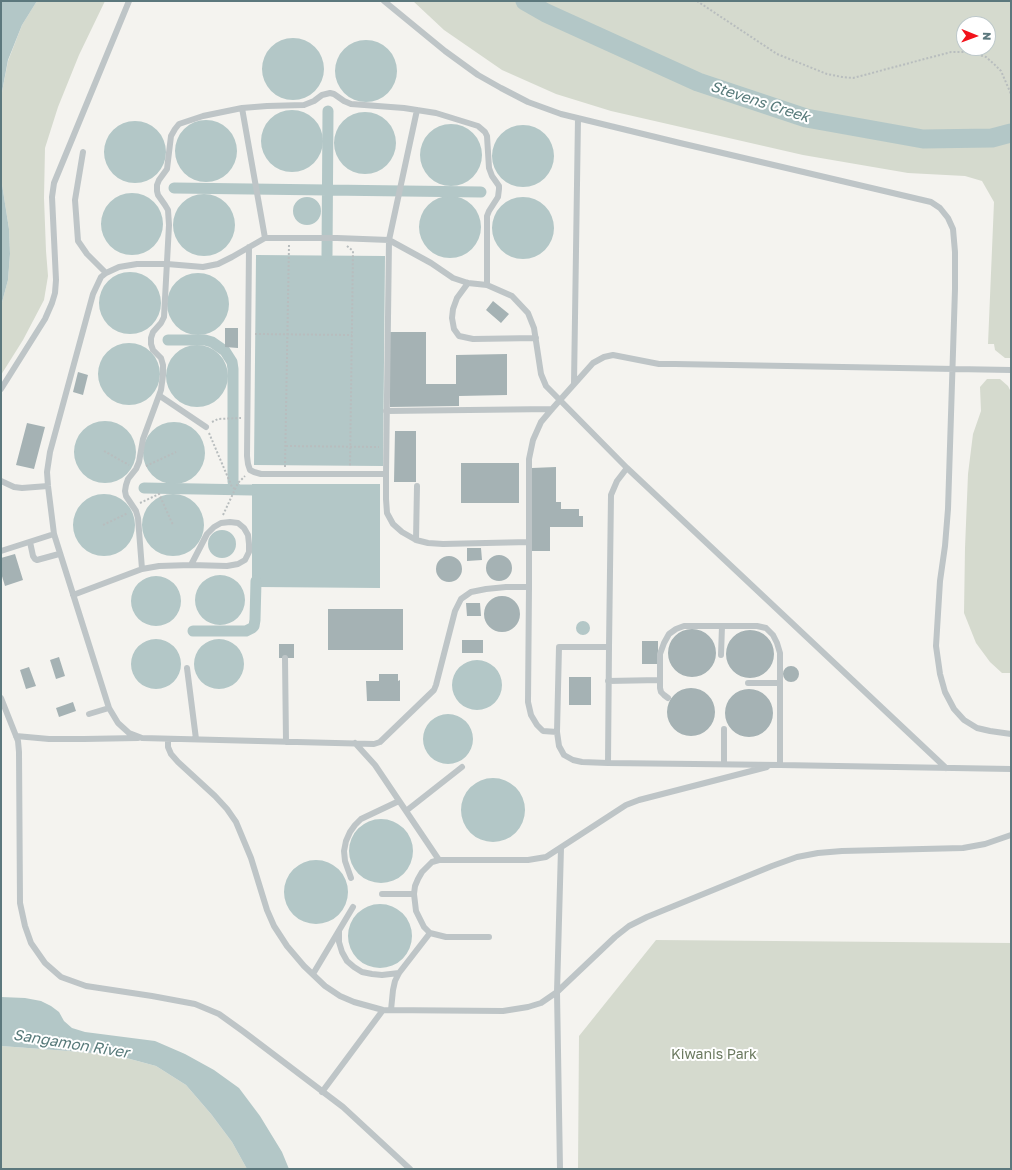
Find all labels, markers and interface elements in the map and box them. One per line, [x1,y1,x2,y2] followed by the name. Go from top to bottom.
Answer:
[956,16,996,56] north arrow
[981,32,994,41] text: N
[708,77,812,127] water label: Stevens Creek
[12,1026,130,1062] water label: Sangamon River
[671,1047,757,1063] park label: Kiwanis Park

